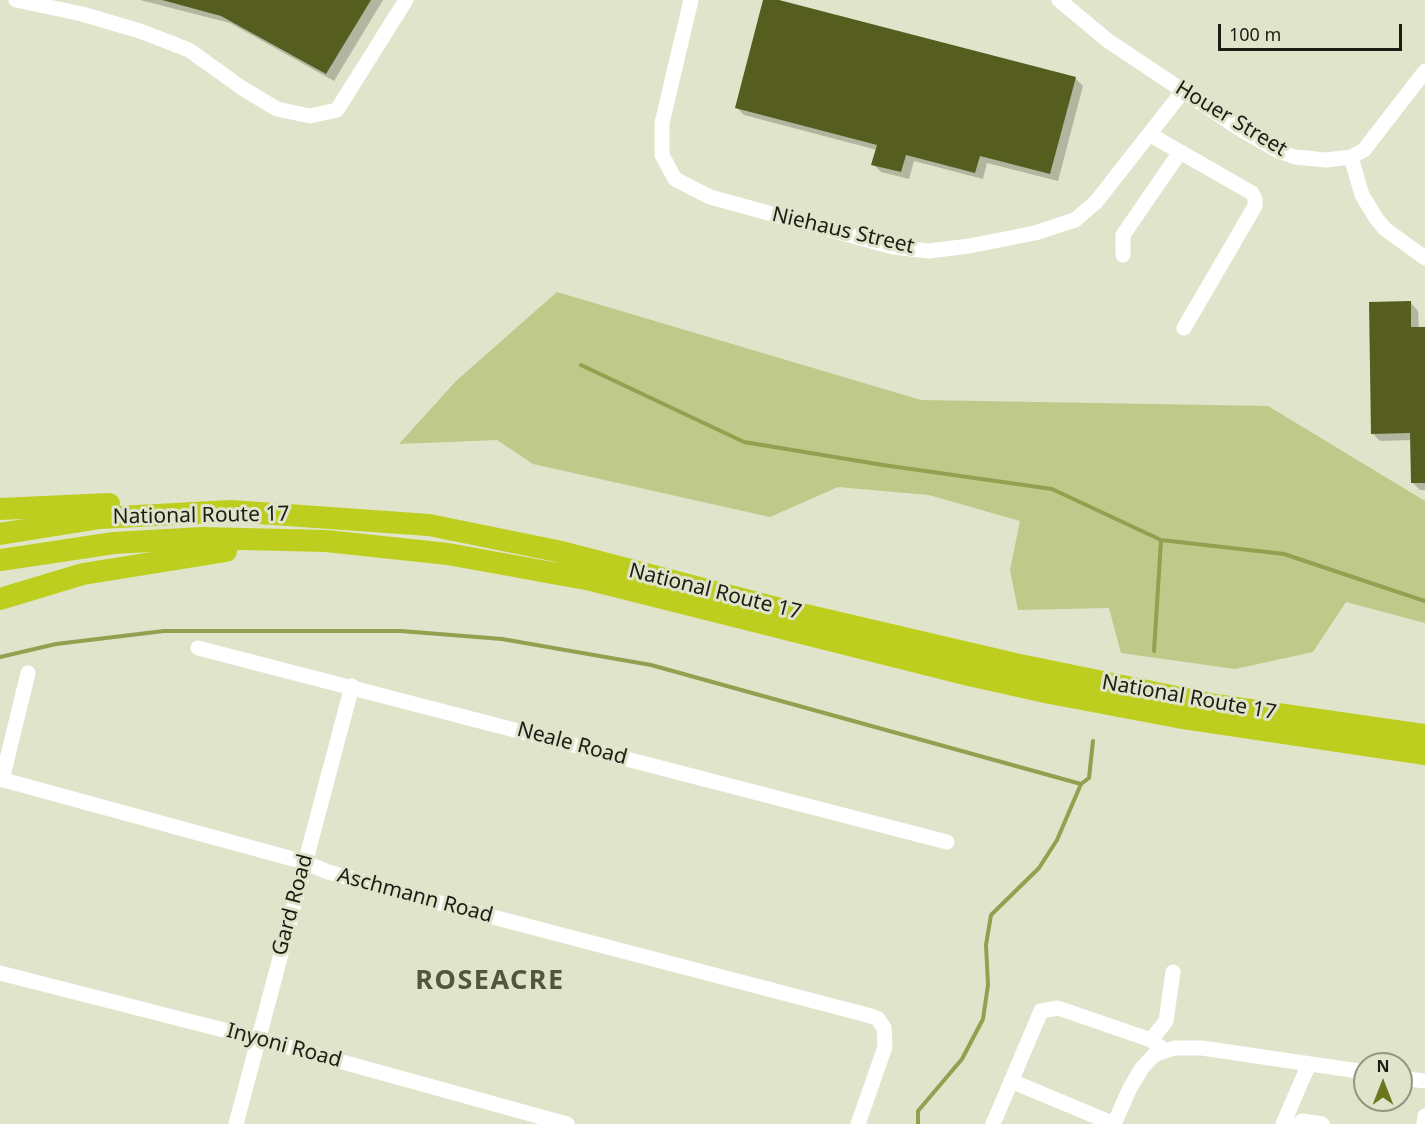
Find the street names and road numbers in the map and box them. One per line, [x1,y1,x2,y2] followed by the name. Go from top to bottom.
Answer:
[1171,76,1291,162] street label: Houer Street
[769,202,917,260] street label: Niehaus Street
[112,502,290,530] street label: National Route 17
[626,558,804,626] street label: National Route 17
[1100,670,1278,726] street label: National Route 17
[514,717,630,771] street label: Neale Road
[267,851,319,959] street label: Gard Road
[335,863,495,929] street label: Aschmann Road
[224,1019,344,1073] street label: Inyoni Road

